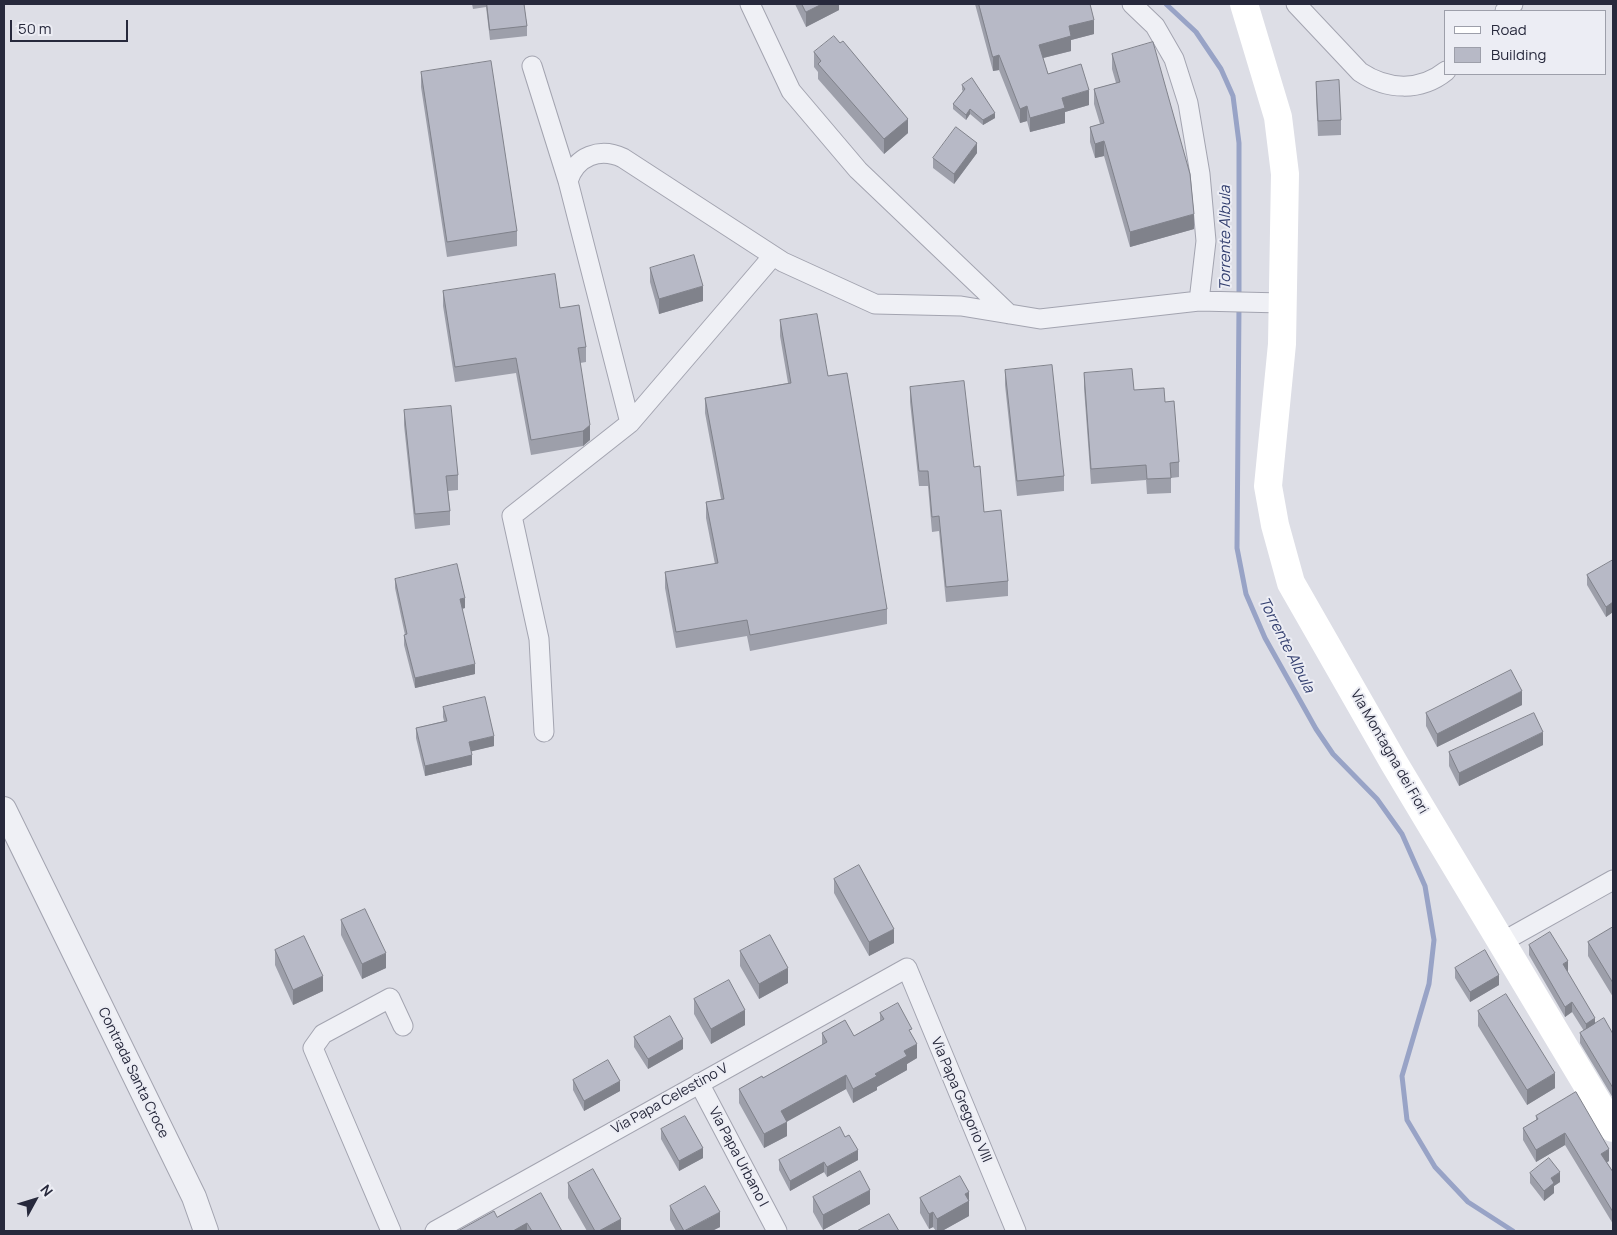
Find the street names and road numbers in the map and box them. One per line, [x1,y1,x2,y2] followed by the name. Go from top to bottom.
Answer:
[1347,687,1431,817] street label: Via Montagna dei Fiori
[94,1005,172,1141] street label: Contrada Santa Croce
[927,1035,995,1165] street label: Via Papa Gregorio VIII
[609,1060,731,1138] street label: Via Papa Celestino V
[705,1104,771,1210] street label: Via Papa Urbano I

